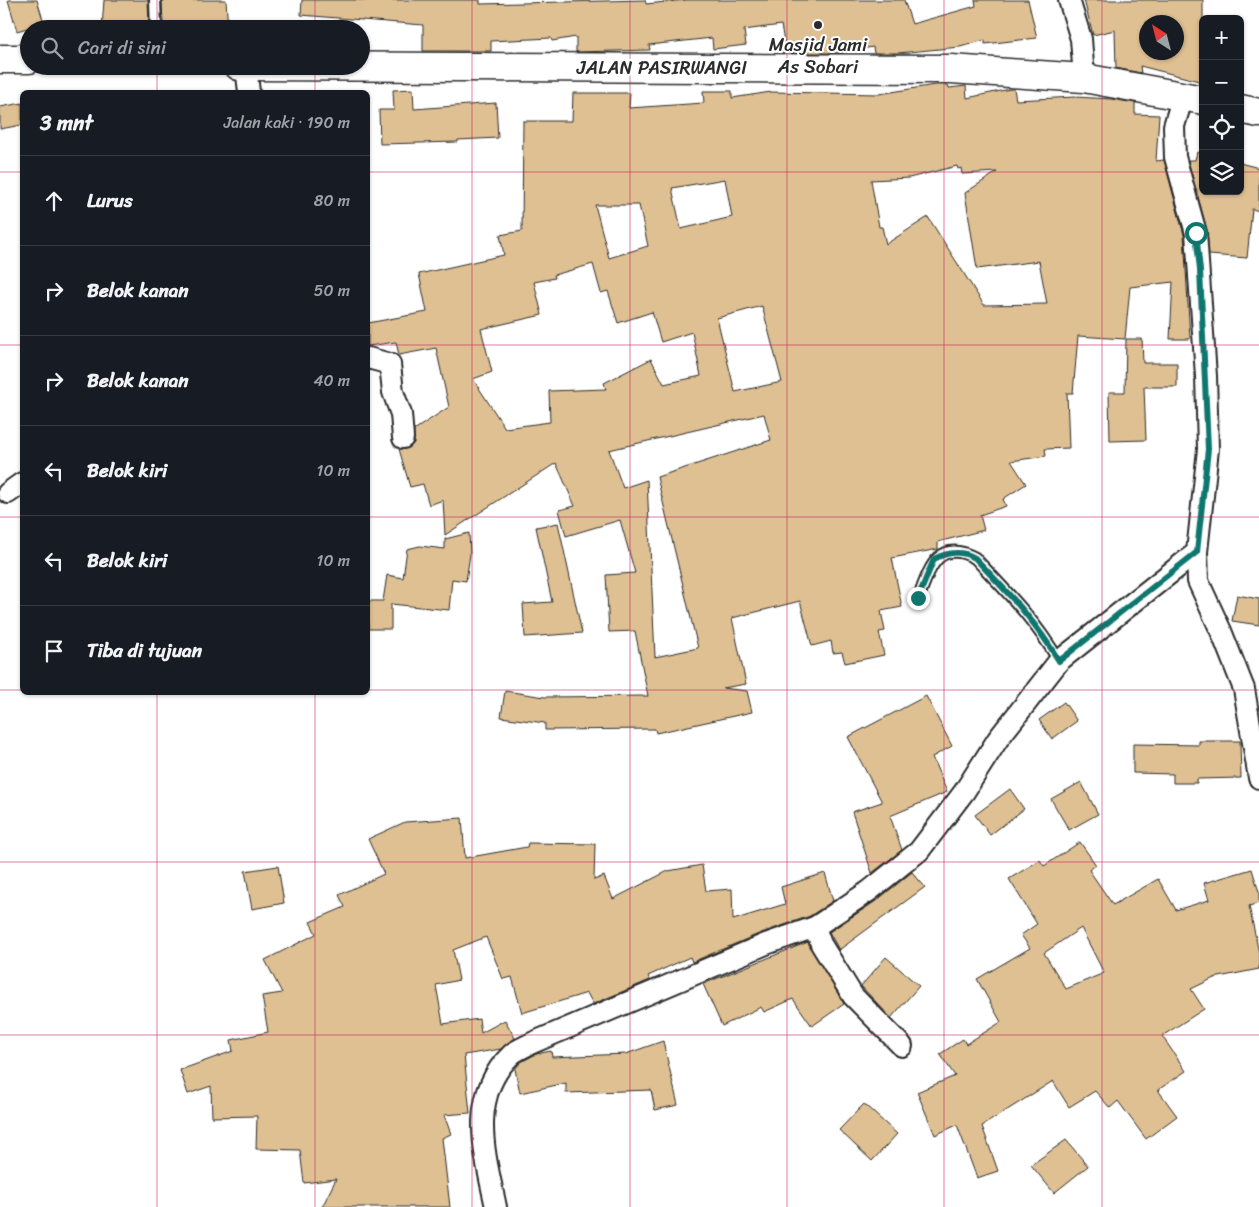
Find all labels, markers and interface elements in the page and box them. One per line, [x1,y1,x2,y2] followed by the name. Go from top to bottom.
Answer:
[1139,15,1184,60] north arrow
[1199,15,1244,195] map controls
[1199,15,1244,60] button: +
[812,19,824,31] marker: Masjid Jami As Sobari
[20,20,370,75] search box
[769,28,868,83] place label: Masjid Jami As Sobari
[78,31,166,64] text: Cari di sini
[38,34,66,62] icon: search
[576,51,747,84] street label: JALAN PASIRWANGI
[1199,60,1244,105] button: −
[40,104,93,142] text: 3 mnt
[1199,105,1244,150] button: locate
[224,108,350,137] text: Jalan kaki · 190 m
[1199,150,1244,195] button: layers
[87,184,133,217] text: Lurus
[314,186,350,215] text: 80 m
[40,187,68,215] icon: ahead
[1185,222,1208,245] route start
[87,274,189,307] text: Belok kanan
[314,276,350,305] text: 50 m
[40,277,68,305] icon: right
[87,364,189,397] text: Belok kanan
[313,366,350,395] text: 40 m
[40,367,68,395] icon: right
[87,454,167,487] text: Belok kiri
[317,456,350,485] text: 10 m
[40,457,68,485] icon: left
[87,544,167,577] text: Belok kiri
[317,546,350,575] text: 10 m
[40,547,68,575] icon: left
[907,587,930,610] route end
[87,634,202,667] text: Tiba di tujuan
[40,637,68,665] icon: arrive

